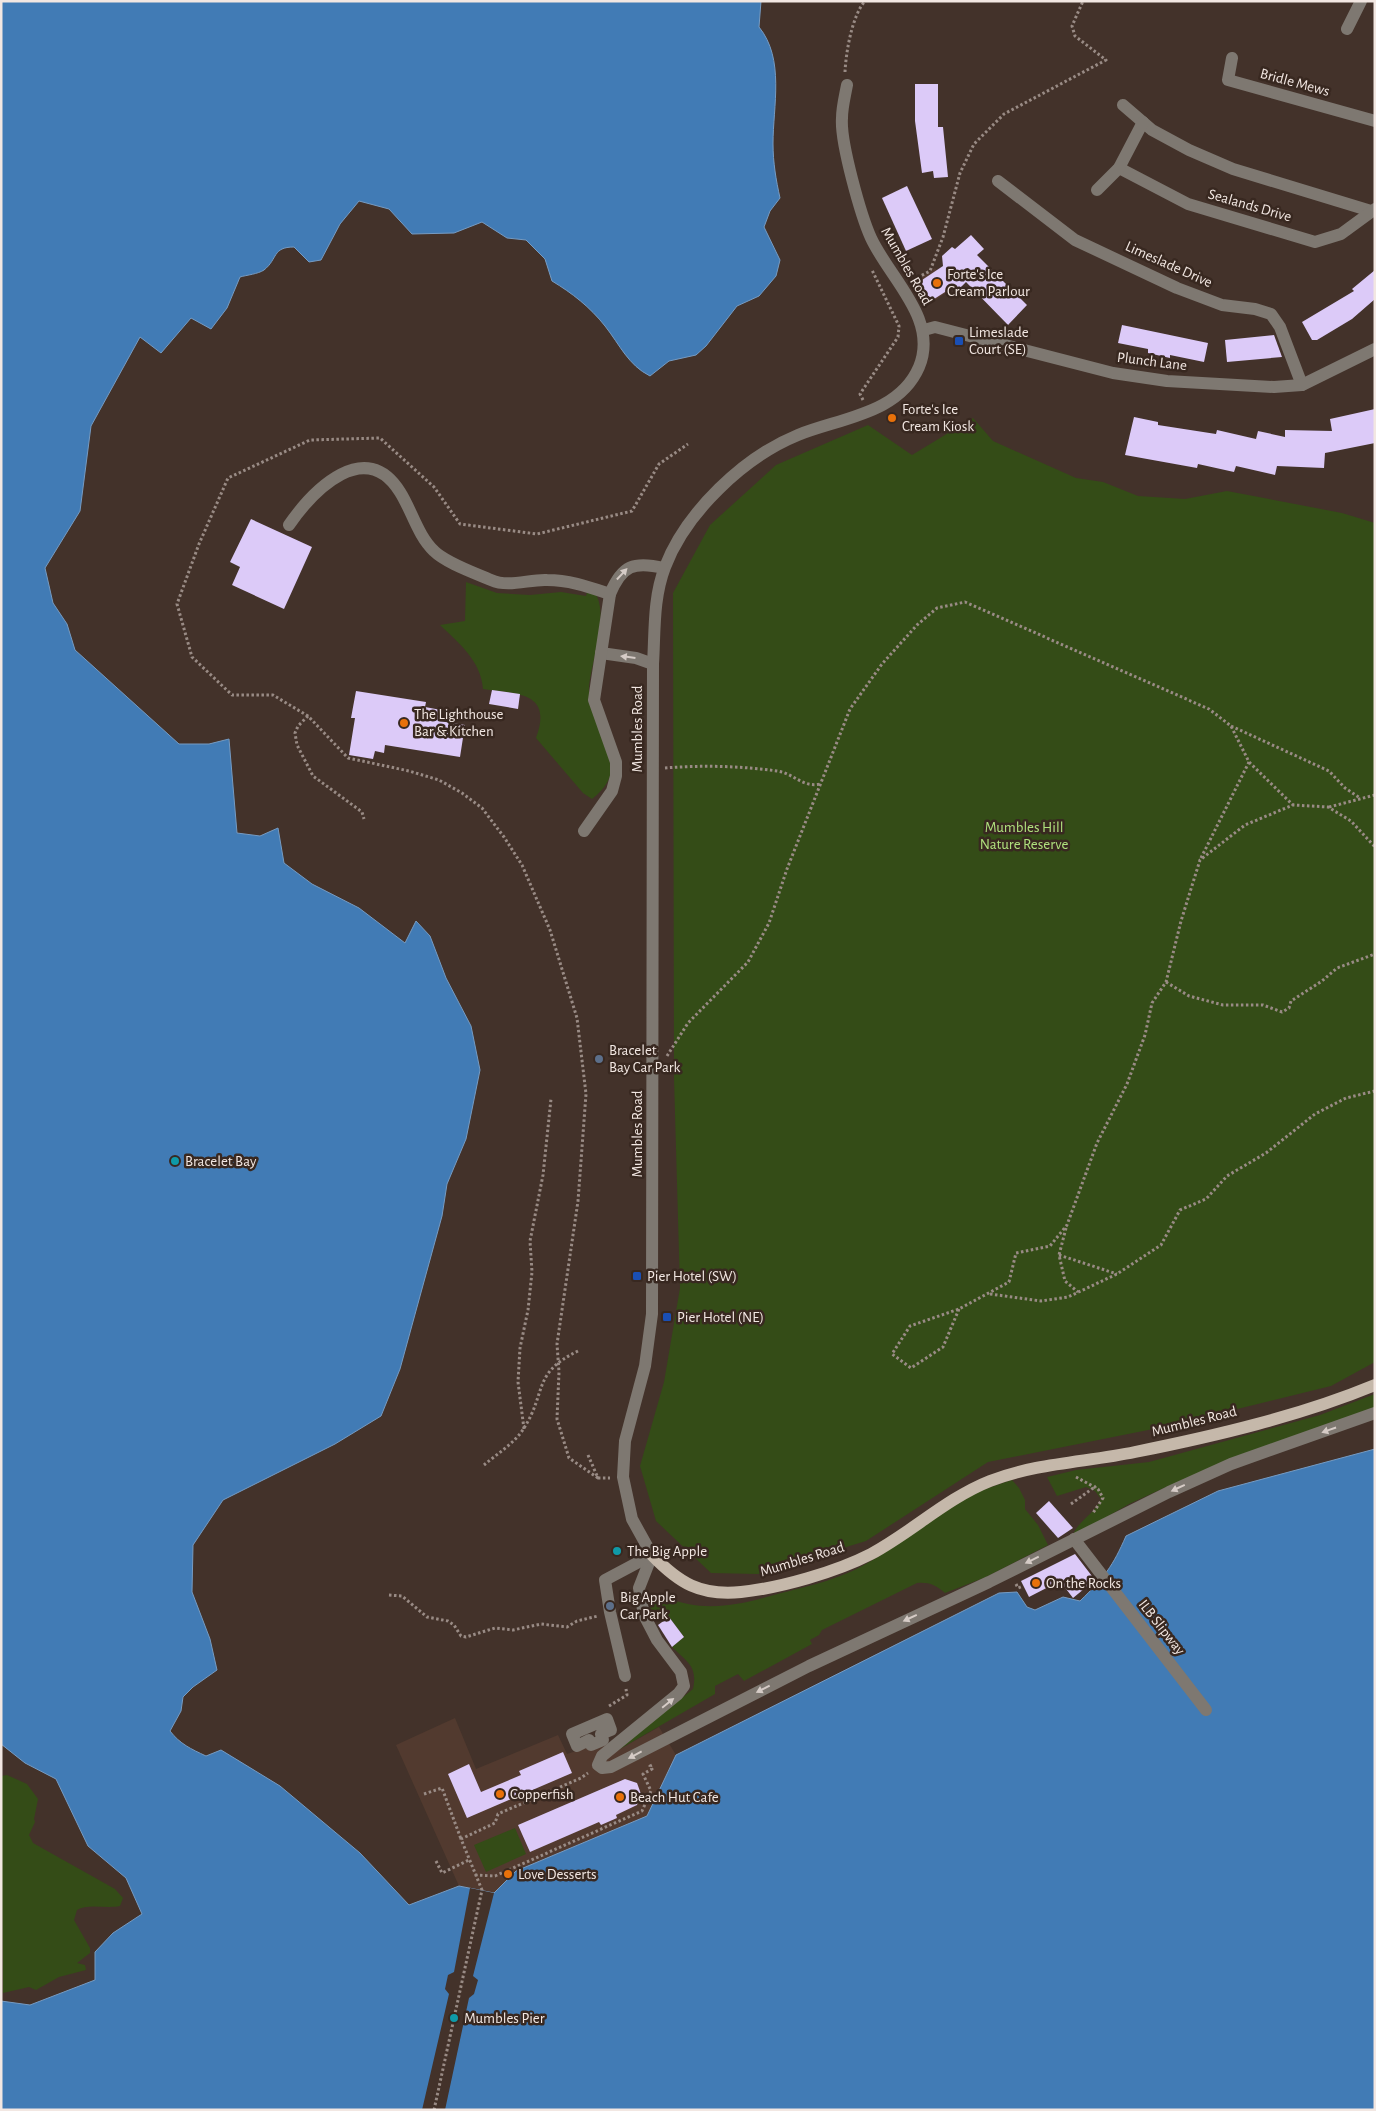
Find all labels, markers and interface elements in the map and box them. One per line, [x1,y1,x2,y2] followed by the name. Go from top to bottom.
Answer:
[1258,66,1331,99] street label: Bridle Mews
[1207,186,1293,225] street label: Sealands Drive
[878,225,935,308] street label: Mumbles Road
[1123,239,1215,290] street label: Limeslade Drive
[947,267,1030,299] place label: Forte's Ice Cream Parlour
[931,277,943,289] marker: Forte's Ice Cream Parlour
[969,325,1029,357] place label: Limeslade Court (SE)
[953,335,965,347] marker: Limeslade Court (SE)
[1116,350,1188,373] street label: Plunch Lane
[902,402,974,434] place label: Forte's Ice Cream Kiosk
[886,412,898,424] marker: Forte's Ice Cream Kiosk
[616,568,628,580] one-way arrow
[619,652,635,660] one-way arrow
[630,685,645,773] street label: Mumbles Road
[414,707,504,739] place label: The Lighthouse Bar & Kitchen
[398,717,410,729] marker: The Lighthouse Bar & Kitchen
[980,820,1068,852] park label: Mumbles Hill Nature Reserve
[609,1043,681,1075] place label: Bracelet Bay Car Park
[593,1053,605,1065] marker: Bracelet Bay Car Park
[630,1090,645,1178] street label: Mumbles Road
[185,1154,257,1169] place label: Bracelet Bay
[169,1155,181,1167] marker: Bracelet Bay
[647,1269,737,1284] place label: Pier Hotel (SW)
[631,1270,643,1282] marker: Pier Hotel (SW)
[677,1310,764,1325] place label: Pier Hotel (NE)
[661,1311,673,1323] marker: Pier Hotel (NE)
[1150,1404,1238,1439] street label: Mumbles Road
[1321,1426,1336,1434] one-way arrow
[1171,1485,1185,1493] one-way arrow
[758,1539,846,1579] street label: Mumbles Road
[627,1544,707,1559] place label: The Big Apple
[611,1545,623,1557] marker: The Big Apple
[1025,1556,1039,1564] one-way arrow
[1046,1576,1121,1591] place label: On the Rocks
[1030,1577,1042,1589] marker: On the Rocks
[620,1590,676,1622] place label: Big Apple Car Park
[1136,1597,1188,1658] street label: ILB Slipway
[604,1600,616,1612] marker: Big Apple Car Park
[903,1615,917,1623] one-way arrow
[756,1685,770,1693] one-way arrow
[661,1697,673,1709] one-way arrow
[628,1750,642,1759] one-way arrow
[510,1787,574,1802] place label: Copperfish
[494,1788,506,1800] marker: Copperfish
[630,1790,719,1805] place label: Beach Hut Cafe
[614,1791,626,1803] marker: Beach Hut Cafe
[518,1867,597,1882] place label: Love Desserts
[502,1868,514,1880] marker: Love Desserts
[464,2011,545,2026] place label: Mumbles Pier
[448,2012,460,2024] marker: Mumbles Pier

